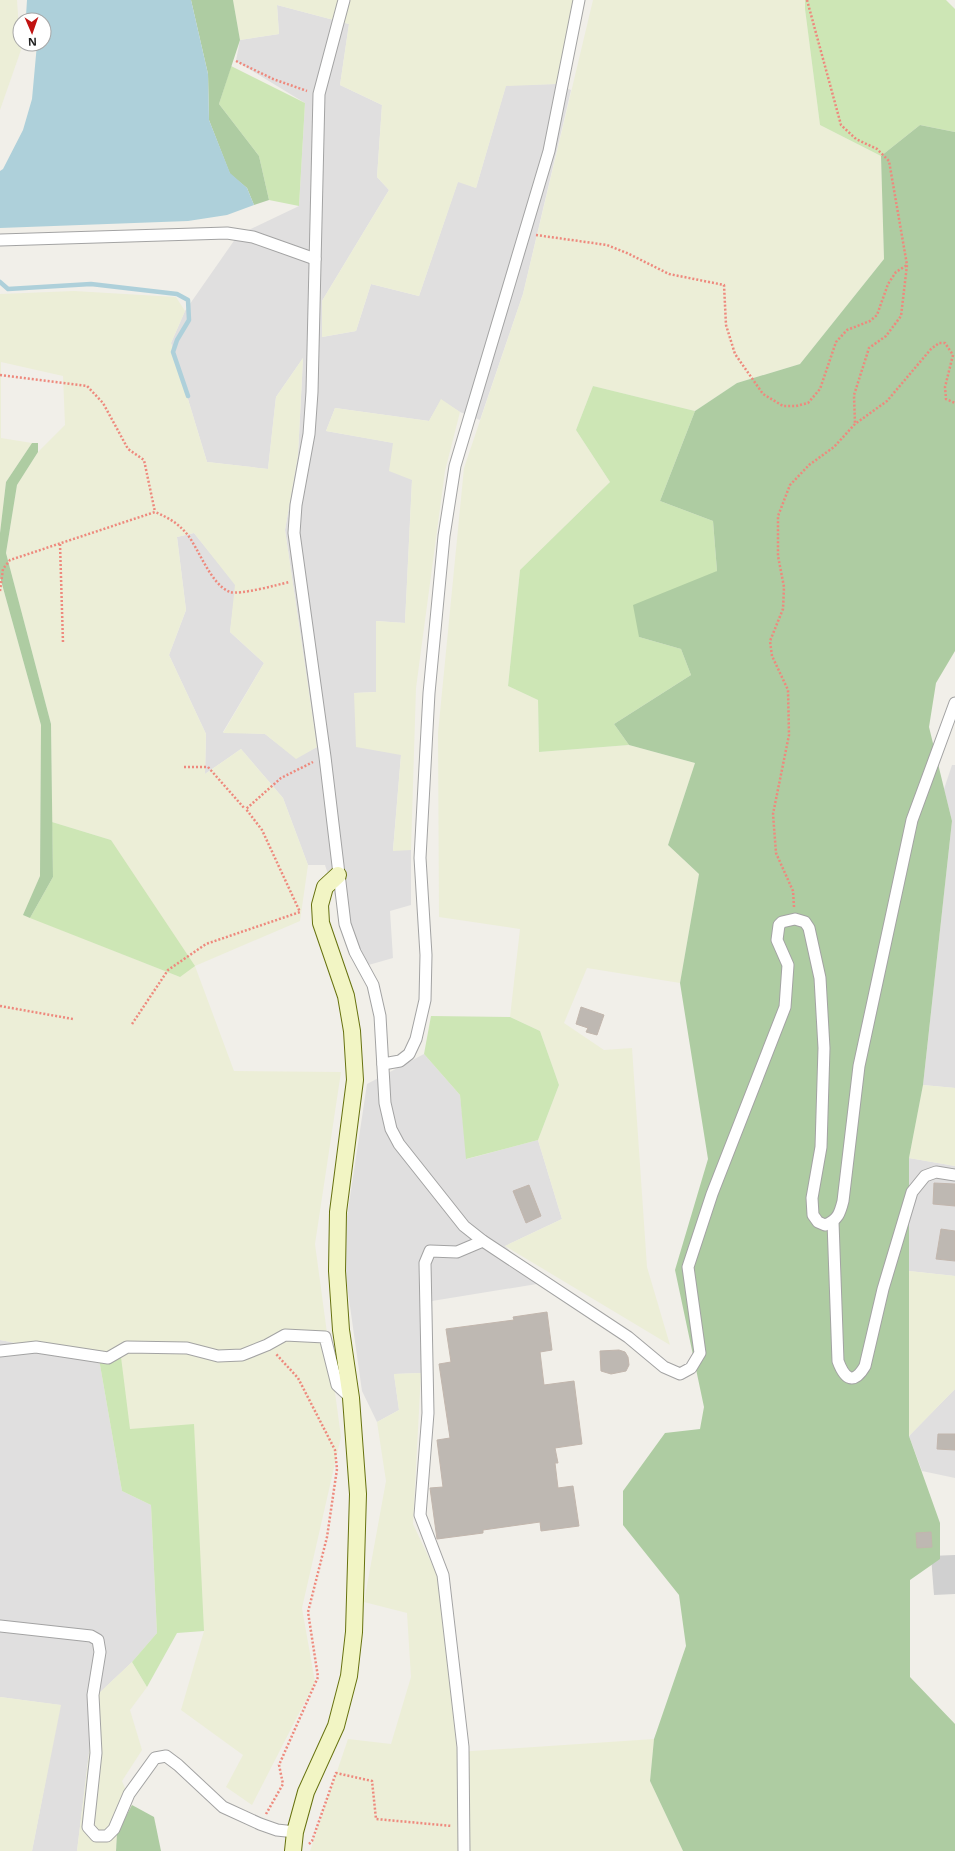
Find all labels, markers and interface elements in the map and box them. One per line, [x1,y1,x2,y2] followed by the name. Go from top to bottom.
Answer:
[12,12,52,52] north arrow
[28,35,37,50] text: N

